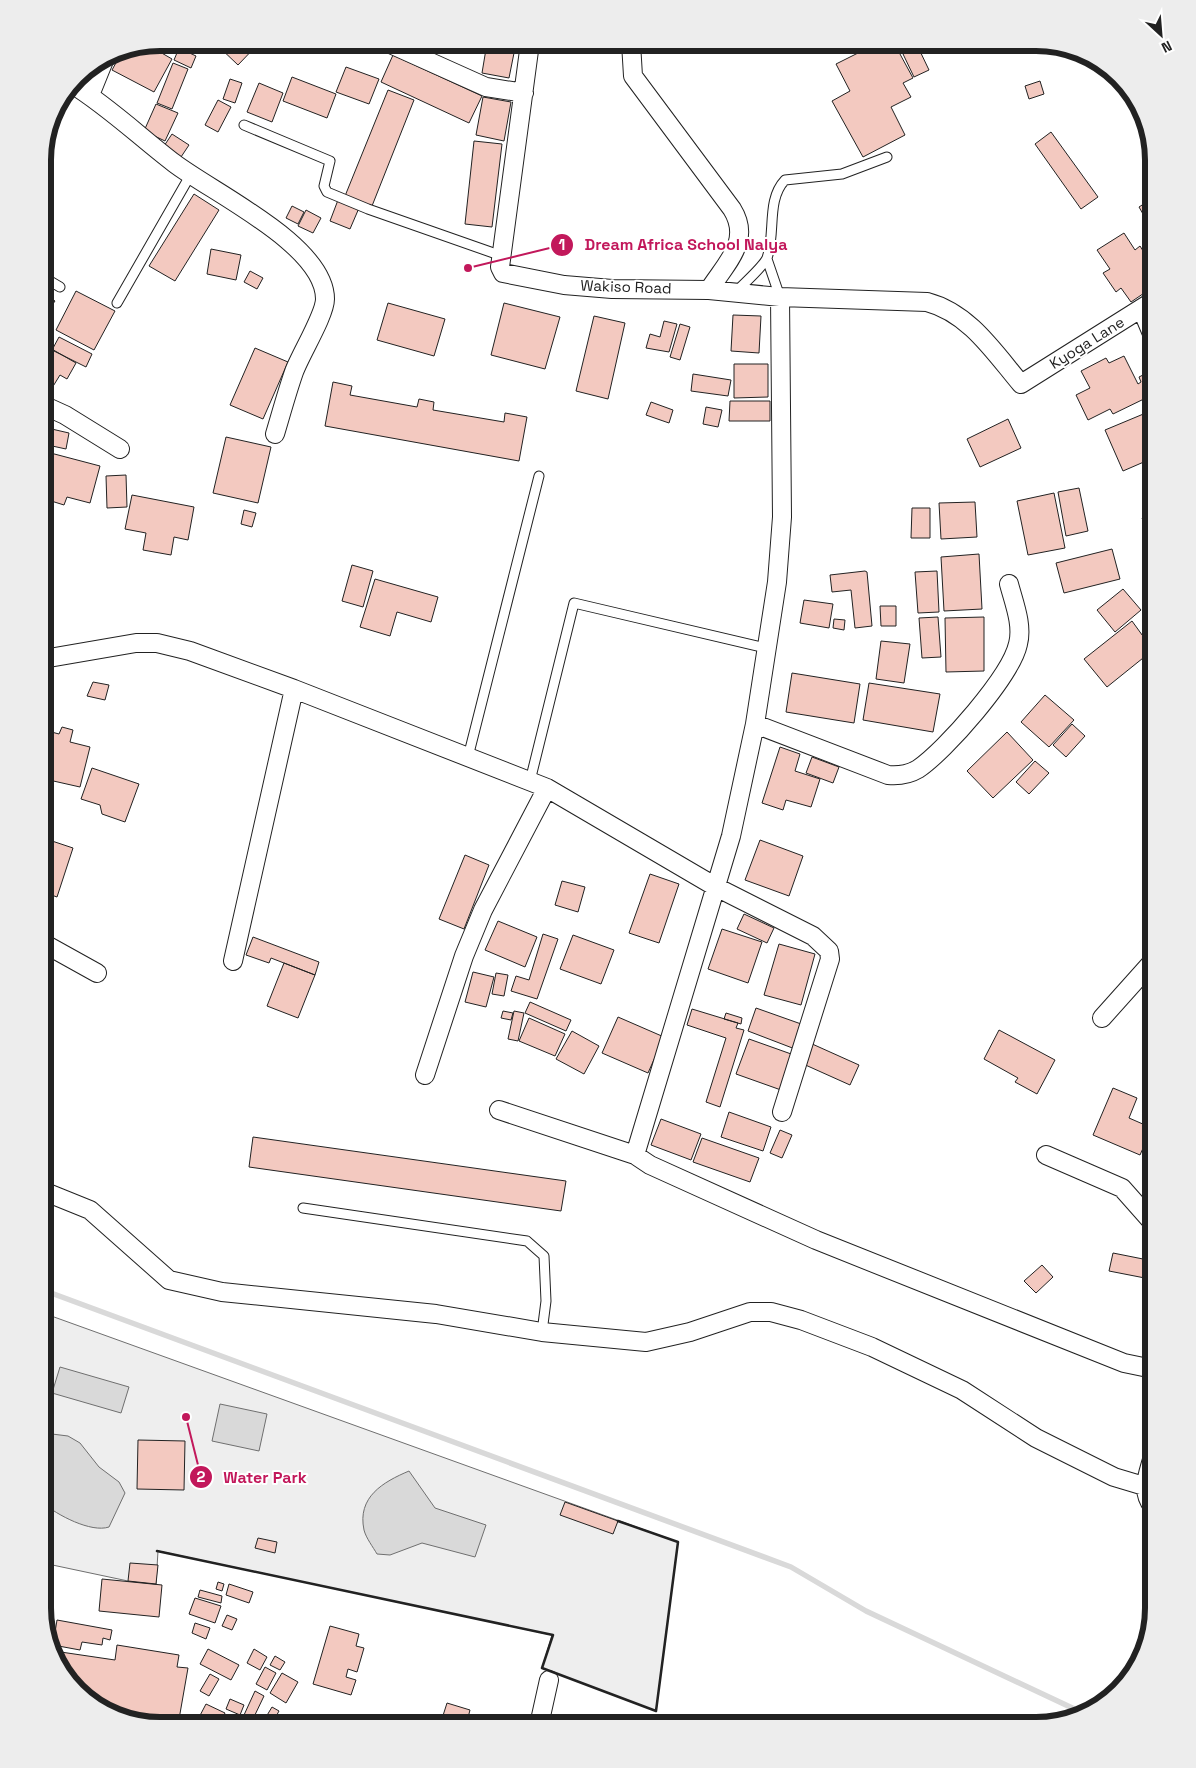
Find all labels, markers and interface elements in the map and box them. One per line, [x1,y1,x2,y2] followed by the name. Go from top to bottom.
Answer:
[1136,10,1186,60] north arrow
[1159,37,1175,57] text: N
[550,229,798,260] callout: Dream Africa School Nalya
[585,234,787,255] text: Dream Africa School Nalya
[559,235,565,254] text: 1
[580,275,672,298] street label: Wakiso Road
[1046,312,1128,373] street label: Kyoga Lane
[189,1461,317,1492] callout: Water Park
[197,1467,206,1486] text: 2
[223,1467,307,1488] text: Water Park

